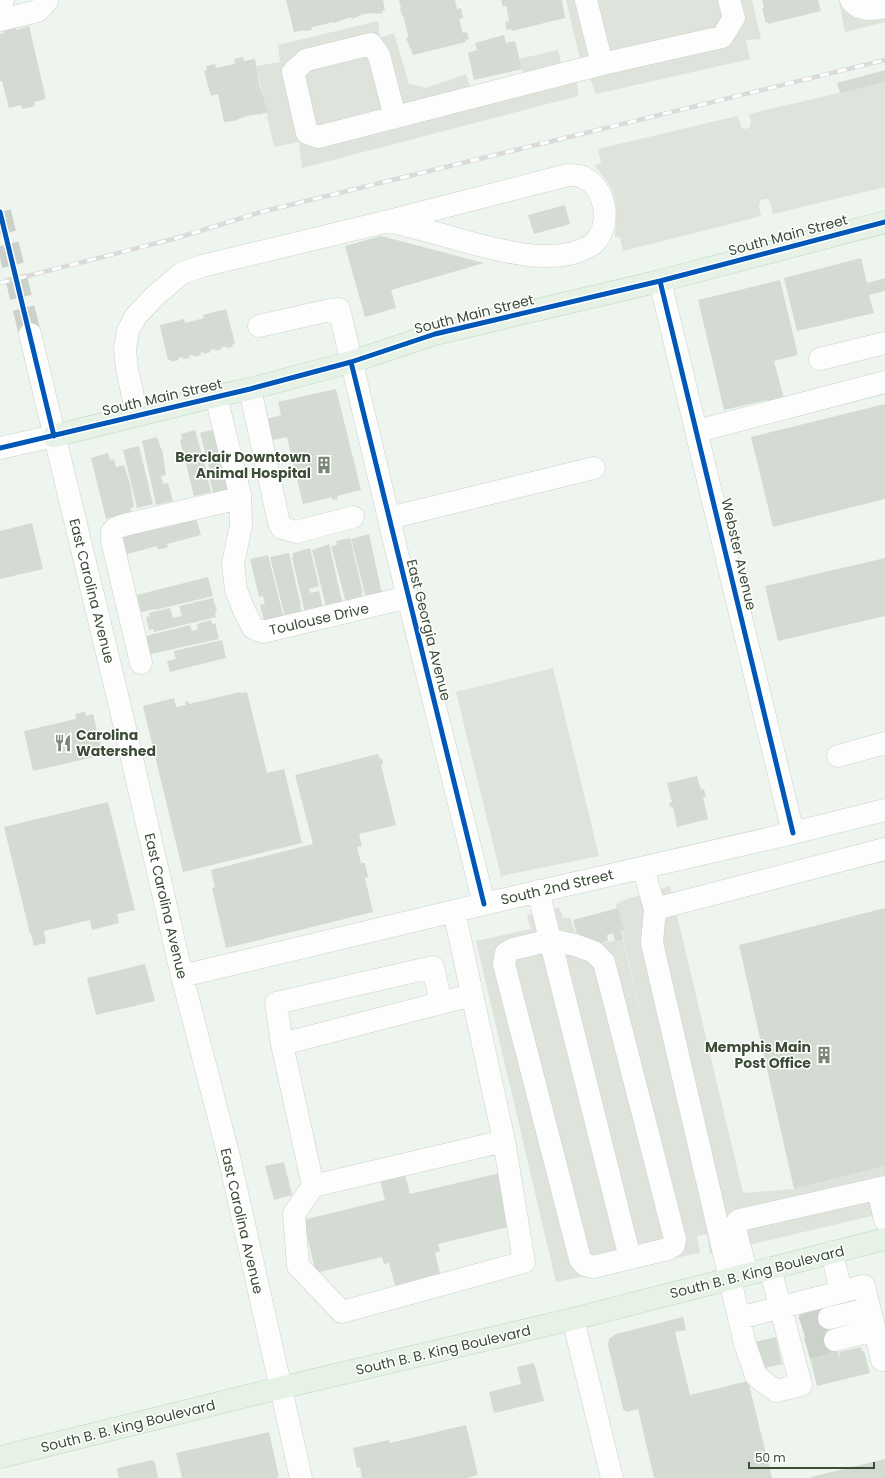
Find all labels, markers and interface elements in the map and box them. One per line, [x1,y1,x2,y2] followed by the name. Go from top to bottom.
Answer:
[726,209,850,261] street label: South Main Street
[412,289,536,339] street label: South Main Street
[100,373,224,421] street label: South Main Street
[175,447,311,483] place label: Berclair Downtown Animal Hospital
[314,455,334,475] building icon: Berclair Downtown Animal Hospital
[716,496,762,612] street label: Webster Avenue
[64,516,120,666] street label: East Carolina Avenue
[402,557,456,703] street label: East Georgia Avenue
[267,598,371,640] street label: Toulouse Drive
[76,725,156,761] place label: Carolina Watershed
[53,733,73,753] restaurant icon: Carolina Watershed
[140,831,193,981] street label: East Carolina Avenue
[499,864,615,910] street label: South 2nd Street
[705,1037,811,1073] place label: Memphis Main Post Office
[814,1045,834,1065] building icon: Memphis Main Post Office
[216,1146,269,1296] street label: East Carolina Avenue
[668,1241,846,1303] street label: South B. B. King Boulevard
[354,1320,532,1380] street label: South B. B. King Boulevard
[39,1395,217,1457] street label: South B. B. King Boulevard
[749,1444,874,1470] scale bar
[755,1449,786,1466] text: 50 m

